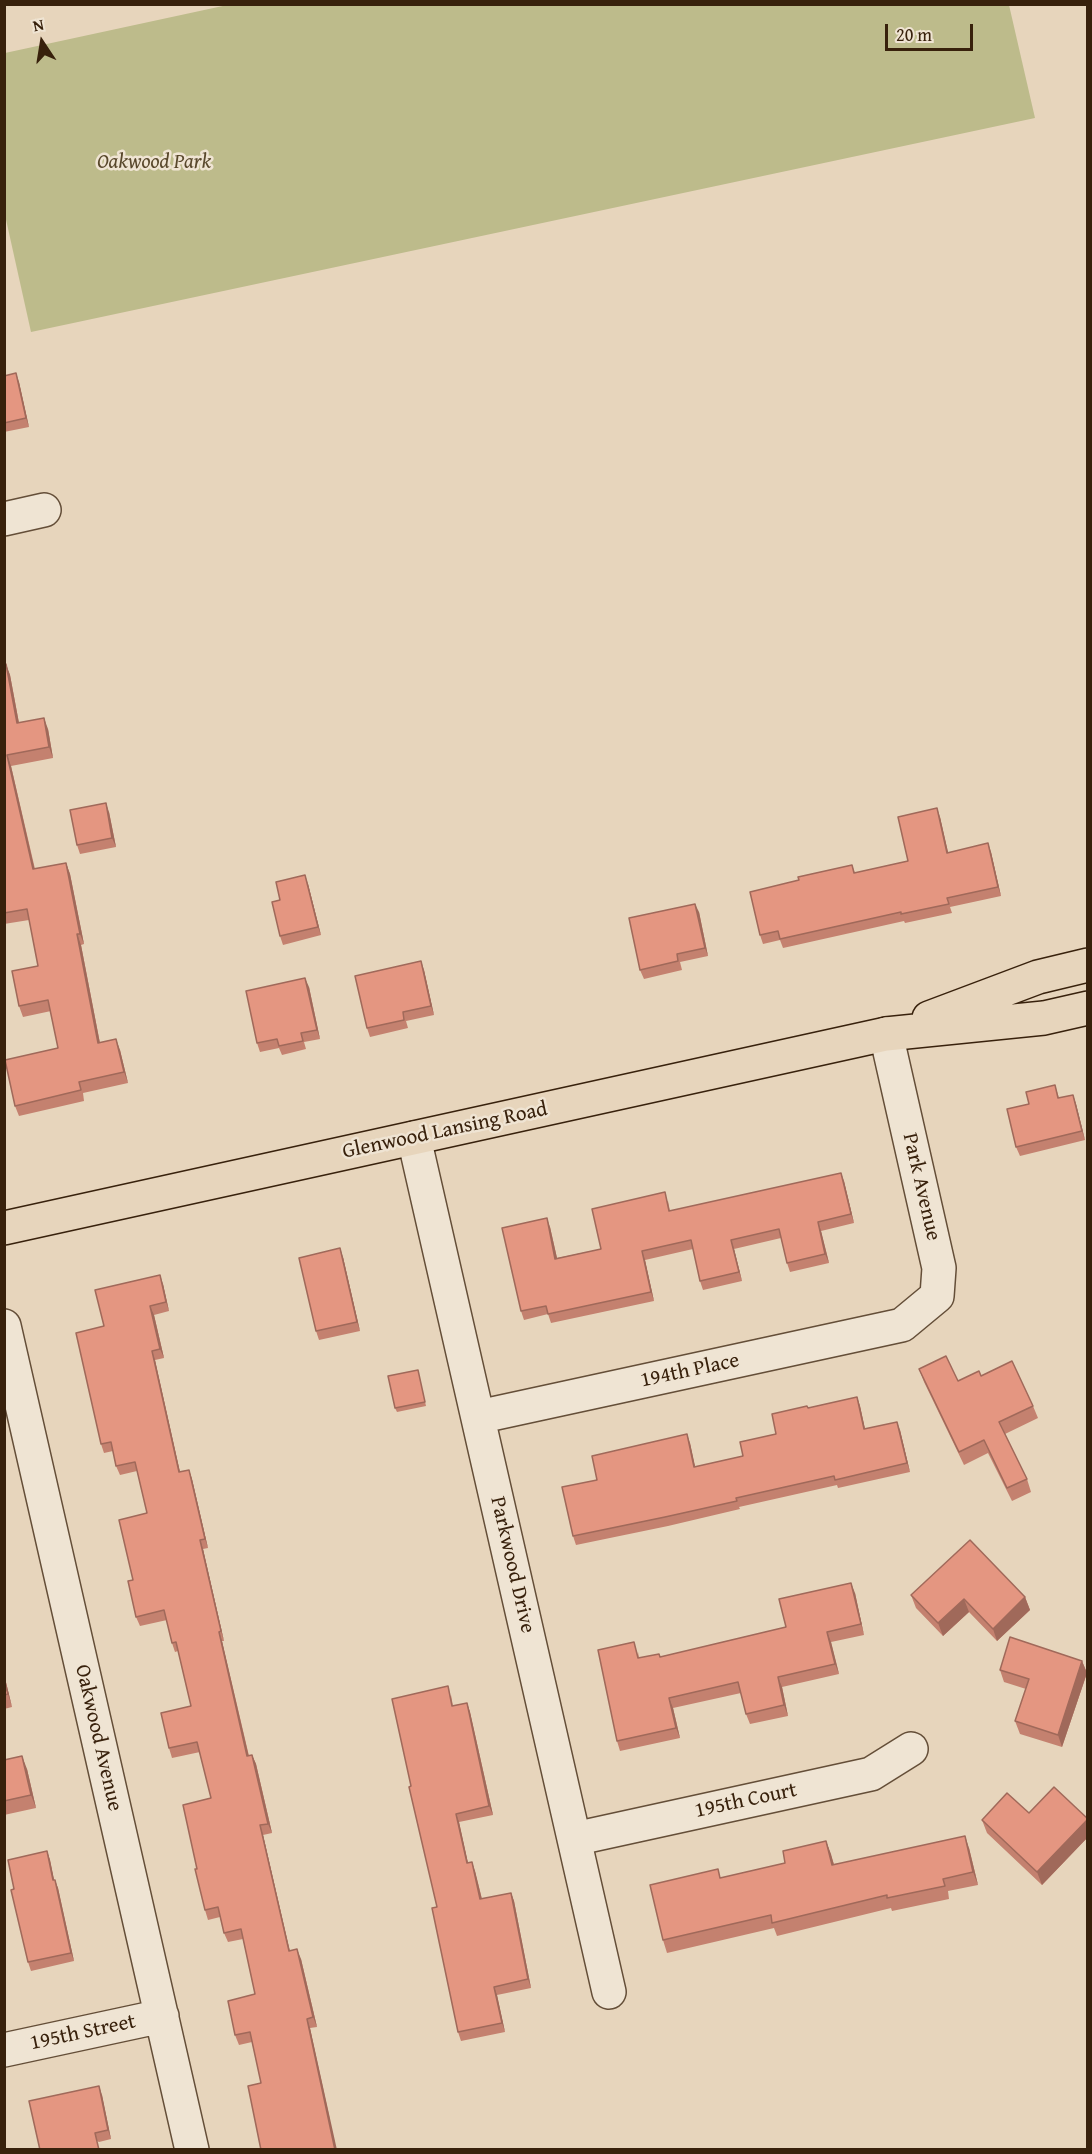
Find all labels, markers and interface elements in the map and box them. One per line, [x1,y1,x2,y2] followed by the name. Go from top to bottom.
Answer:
[12,12,72,72] north arrow
[31,12,46,37] text: N
[888,12,976,50] scale bar
[896,21,932,48] text: 20 m
[97,150,211,176] park label: Oakwood Park
[340,1097,550,1165] street label: Glenwood Lansing Road
[896,1131,946,1243] street label: Park Avenue
[638,1348,742,1394] street label: 194th Place
[484,1494,540,1636] street label: Parkwood Drive
[69,1662,127,1814] street label: Oakwood Avenue
[693,1778,799,1824] street label: 195th Court
[28,2010,138,2056] street label: 195th Street

